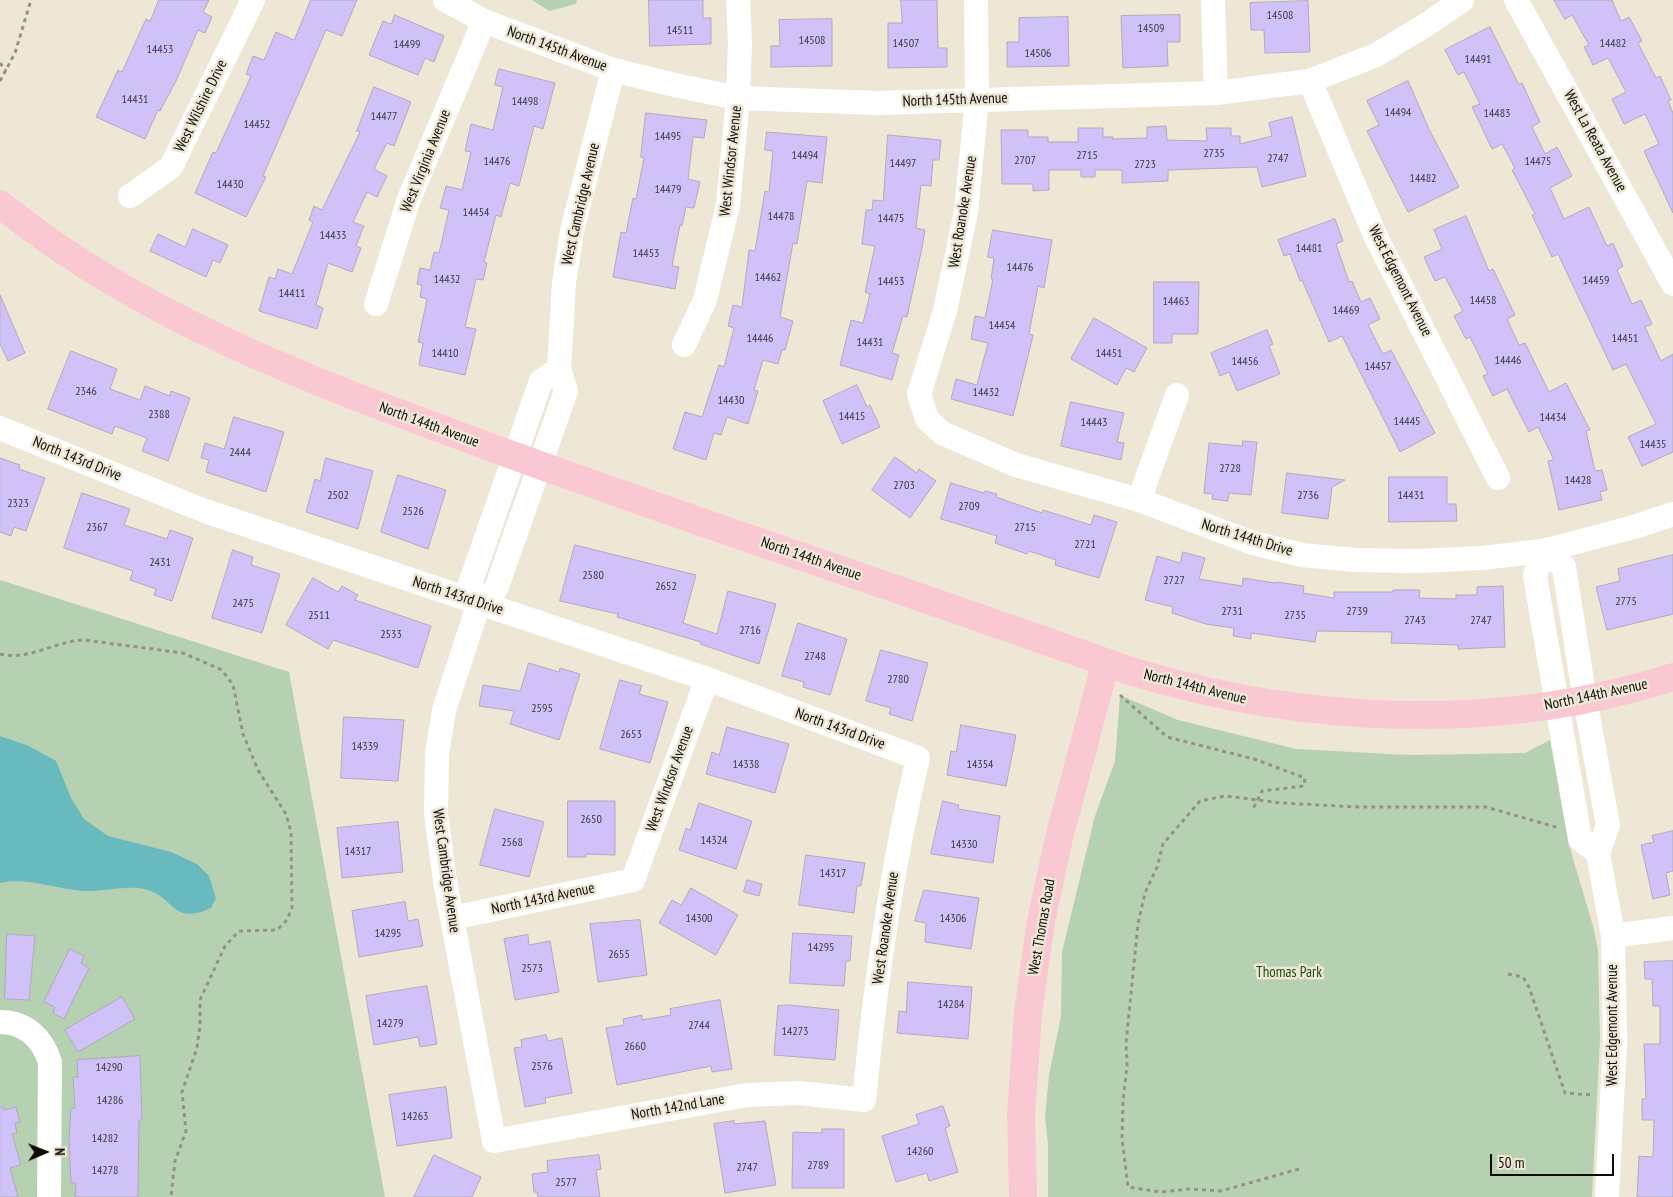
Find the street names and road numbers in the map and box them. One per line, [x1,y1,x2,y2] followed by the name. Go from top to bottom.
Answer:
[505,23,609,75] street label: North 145th Avenue
[171,57,231,155] street label: West Wilshire Drive
[1560,87,1630,195] street label: West La Reata Avenue
[902,89,1008,111] street label: North 145th Avenue
[716,105,746,217] street label: West Windsor Avenue
[397,107,455,215] street label: West Virginia Avenue
[558,141,604,267] street label: West Cambridge Avenue
[945,155,981,269] street label: West Roanoke Avenue
[1364,223,1436,339] street label: West Edgemont Avenue
[377,399,481,451] street label: North 144th Avenue
[30,433,124,485] street label: North 143rd Drive
[1199,516,1295,560] street label: North 144th Drive
[758,533,864,585] street label: North 144th Avenue
[410,573,506,619] street label: North 143rd Drive
[1142,666,1248,708] street label: North 144th Avenue
[1543,675,1649,715] street label: North 144th Avenue
[793,704,887,754] street label: North 143rd Drive
[643,724,697,834] street label: West Windsor Avenue
[428,808,464,934] street label: West Cambridge Avenue
[869,871,903,985] street label: West Roanoke Avenue
[1025,877,1059,977] street label: West Thomas Road
[490,879,596,919] street label: North 143rd Avenue
[1604,964,1622,1086] street label: West Edgemont Avenue
[630,1090,726,1124] street label: North 142nd Lane

